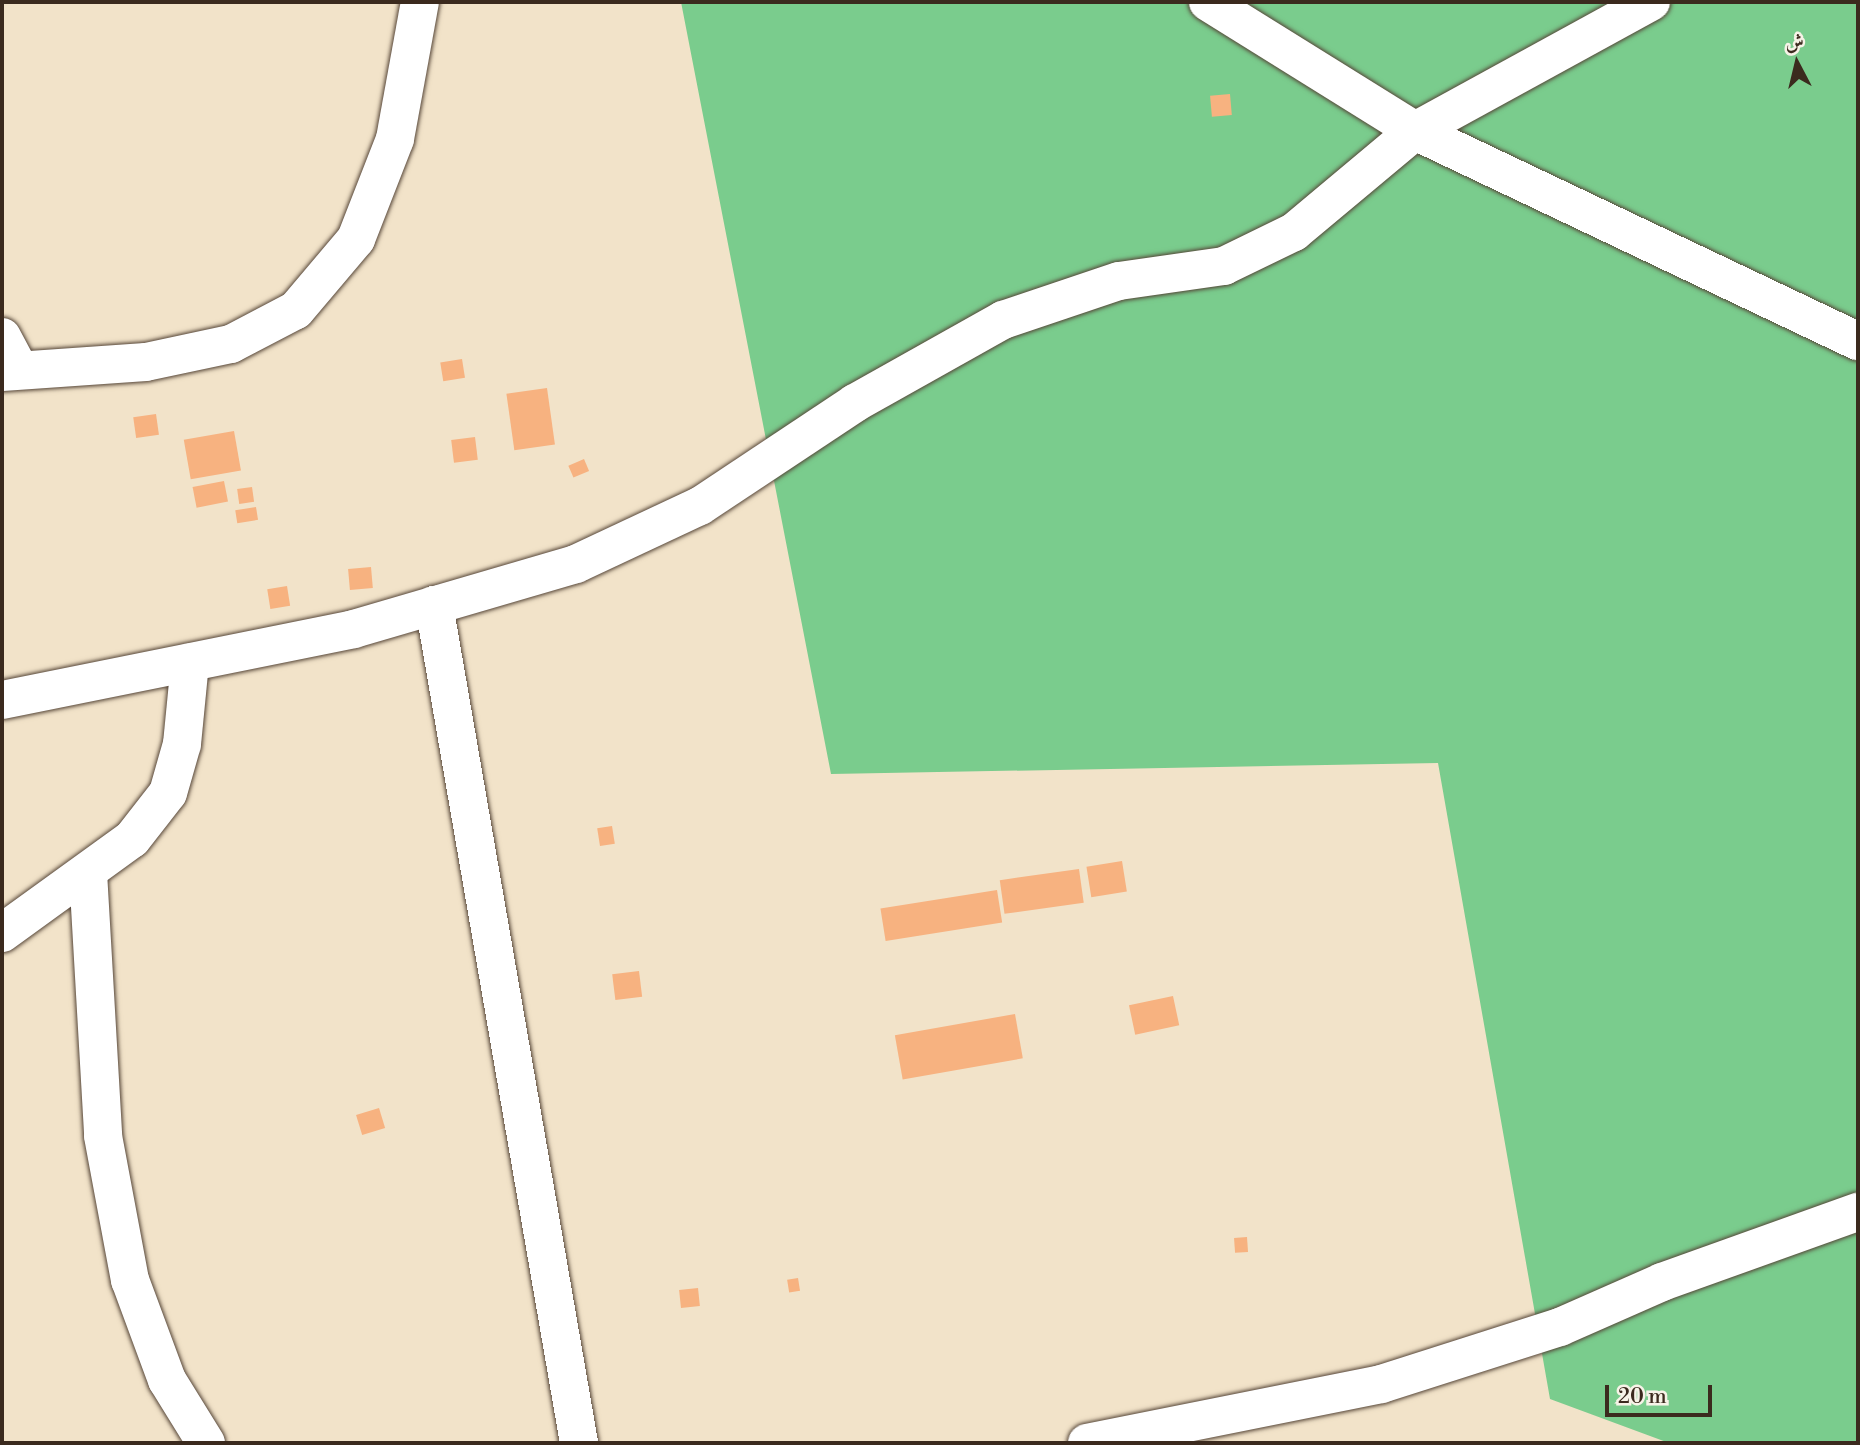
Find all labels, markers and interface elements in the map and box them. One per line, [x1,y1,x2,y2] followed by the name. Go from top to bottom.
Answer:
[1762,28,1832,98] north arrow
[1784,29,1805,55] text: ش
[1608,1372,1715,1416] scale bar
[1618,1384,1667,1410] text: 20 m

